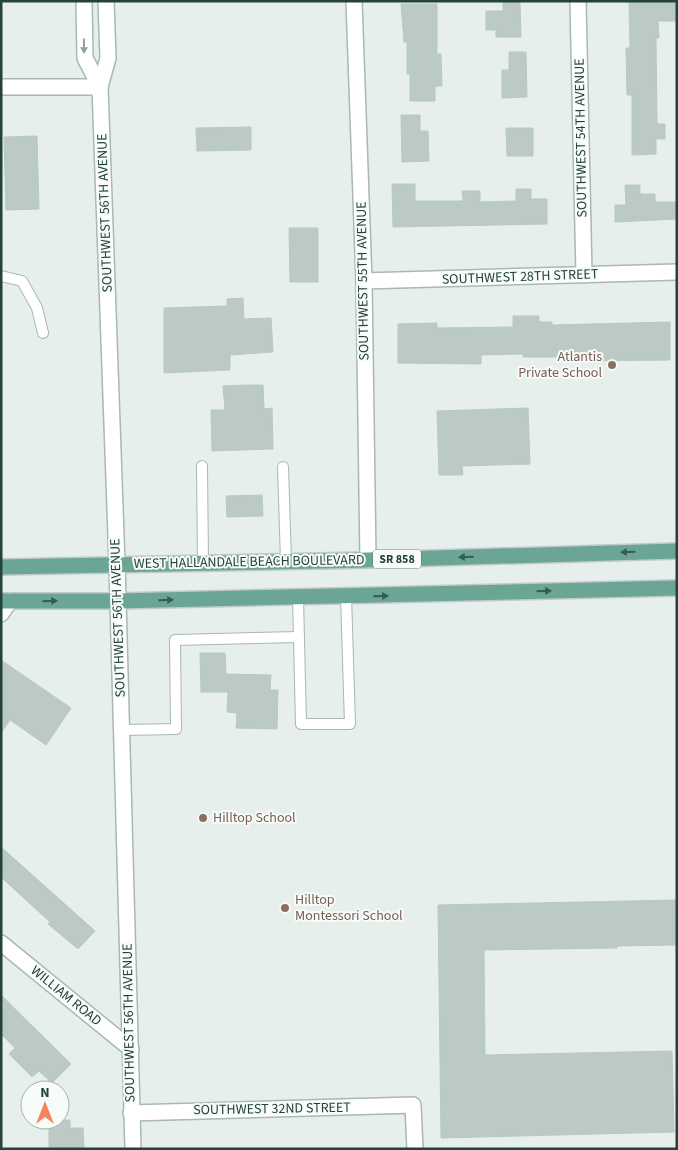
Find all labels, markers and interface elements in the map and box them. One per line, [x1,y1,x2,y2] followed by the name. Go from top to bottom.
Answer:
[81,39,89,55] one-way arrow
[570,58,592,218] street label: SOUTHWEST 54TH AVENUE
[92,133,118,293] street label: SOUTHWEST 56TH AVENUE
[352,201,374,361] street label: SOUTHWEST 55TH AVENUE
[441,264,599,290] street label: SOUTHWEST 28TH STREET
[518,347,602,383] place label: Atlantis Private School
[606,359,618,371] marker: Atlantis Private School
[105,538,131,698] street label: SOUTHWEST 56TH AVENUE
[620,548,636,556] one-way arrow
[133,550,365,574] street label: WEST HALLANDALE BEACH BOULEVARD
[373,550,421,568] road number: SR 858
[457,553,473,561] one-way arrow
[536,587,552,595] one-way arrow
[374,591,390,599] one-way arrow
[159,596,175,604] one-way arrow
[42,597,58,605] one-way arrow
[213,808,296,828] place label: Hilltop School
[197,812,209,824] marker: Hilltop School
[295,890,403,926] place label: Hilltop Montessori School
[279,902,291,914] marker: Hilltop Montessori School
[118,943,140,1103] street label: SOUTHWEST 56TH AVENUE
[26,961,106,1031] street label: WILLIAM ROAD
[20,1080,70,1130] north arrow
[40,1083,50,1103] text: N
[193,1098,351,1120] street label: SOUTHWEST 32ND STREET

